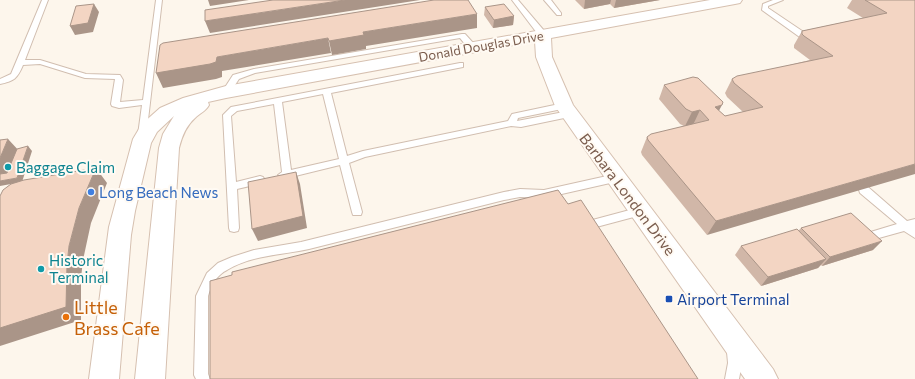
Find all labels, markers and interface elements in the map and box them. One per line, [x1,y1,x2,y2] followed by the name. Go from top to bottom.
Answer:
[417,27,545,65] street label: Donald Douglas Drive
[576,129,680,259] street label: Barbara London Drive
[16,158,115,176] place label: Baggage Claim
[3,162,13,172] marker: Baggage Claim
[99,183,218,201] place label: Long Beach News
[86,187,96,197] marker: Long Beach News
[49,251,109,286] place label: Historic Terminal
[36,264,46,274] marker: Historic Terminal
[677,290,790,308] place label: Airport Terminal
[664,294,674,304] marker: Airport Terminal
[74,296,160,339] place label: Little Brass Cafe
[61,312,71,322] marker: Little Brass Cafe

